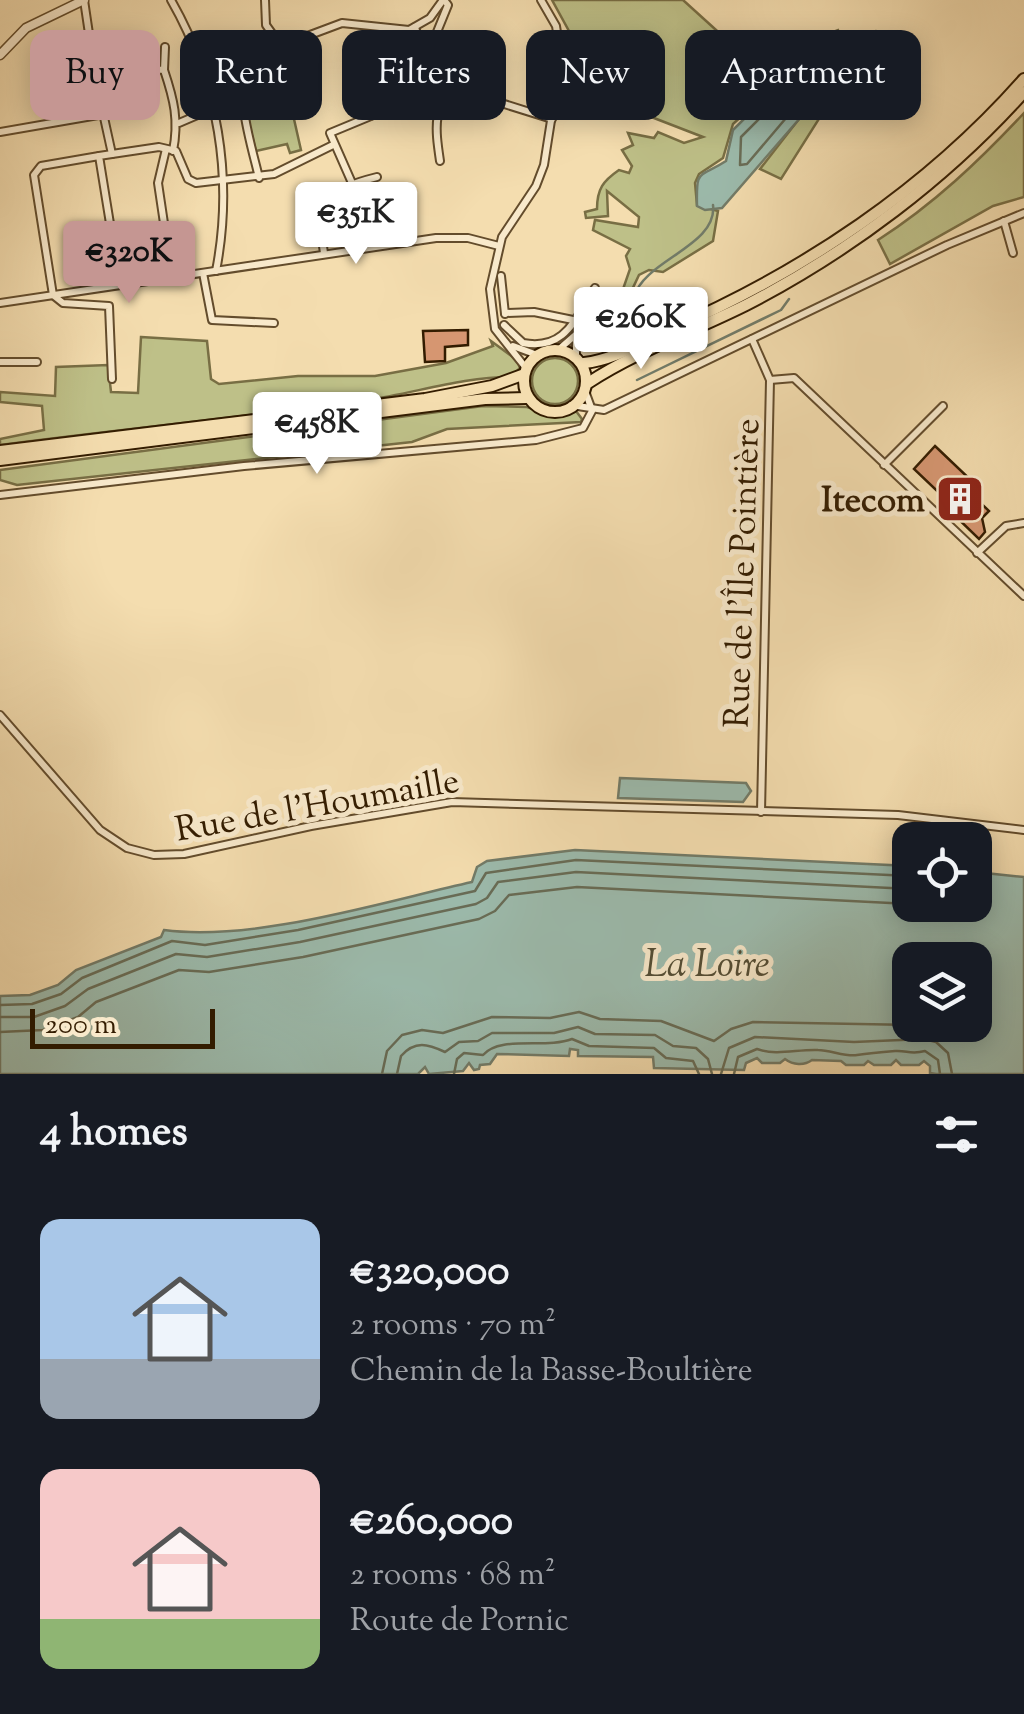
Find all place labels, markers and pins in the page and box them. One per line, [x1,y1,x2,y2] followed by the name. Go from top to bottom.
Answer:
[286,182,426,267] pin: €351K
[59,221,199,306] pin: €320K
[571,287,711,372] pin: €260K
[247,392,387,477] pin: €458K
[934,473,986,525] building icon: Itecom
[821,477,925,528] place label: Itecom

